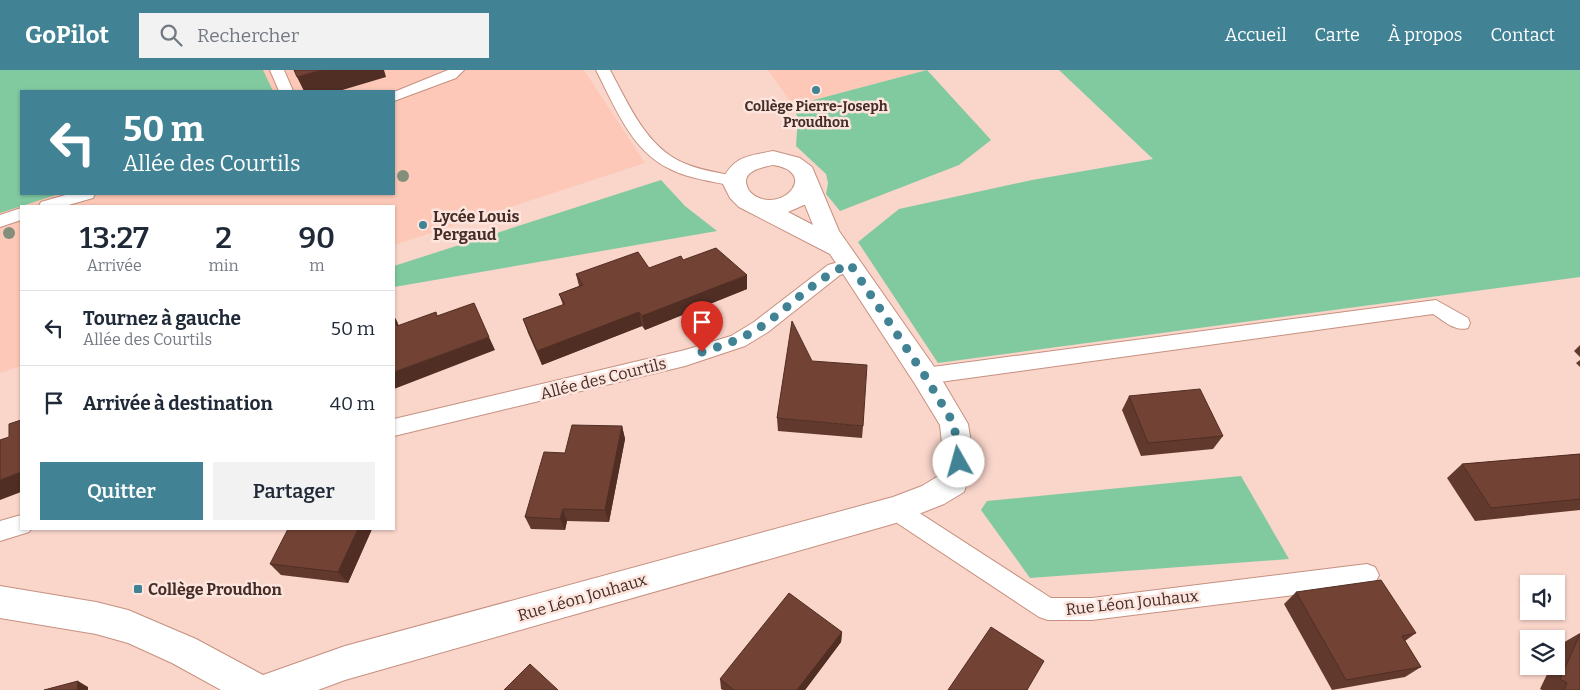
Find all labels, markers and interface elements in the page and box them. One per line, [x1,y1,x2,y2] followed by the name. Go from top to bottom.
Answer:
[139,13,489,58] search box
[25,21,109,49] text: GoPilot
[157,21,185,49] icon: search
[197,24,299,47] text: Rechercher
[1225,24,1287,46] text: Accueil
[1315,24,1360,46] text: Carte
[1388,24,1462,46] text: À propos
[1490,24,1555,46] text: Contact
[810,84,822,96] marker: Collège Pierre-Joseph Proudhon
[744,98,888,131] place label: Collège Pierre-Joseph Proudhon
[123,108,204,150] text: 50 m
[40,110,105,175] icon: left
[123,150,300,177] text: Allée des Courtils
[433,207,519,244] place label: Lycée Louis Pergaud
[417,219,429,231] marker: Lycée Louis Pergaud
[80,220,149,256] text: 13:27
[215,220,232,256] text: 2
[298,220,335,256] text: 90
[87,256,142,275] text: Arrivée
[209,256,239,275] text: min
[309,256,324,275] text: m
[681,301,723,352] pin
[83,307,241,330] text: Tournez à gauche
[688,308,716,336] icon: arrive
[40,314,68,342] icon: left
[331,317,375,340] text: 50 m
[83,330,212,349] text: Allée des Courtils
[538,354,668,403] street label: Allée des Courtils
[40,389,68,417] icon: arrive
[83,392,273,415] text: Arrivée à destination
[330,392,375,415] text: 40 m
[932,435,984,487] position arrow
[40,462,203,520] button: Quitter
[213,462,375,520] button: Partager
[515,570,649,625] street label: Rue Léon Jouhaux
[1520,575,1565,675] map controls
[1520,575,1565,620] button: sound
[148,580,283,599] place label: Collège Proudhon
[132,583,144,595] marker: Collège Proudhon
[1065,586,1200,619] street label: Rue Léon Jouhaux
[1520,630,1565,675] button: layers

